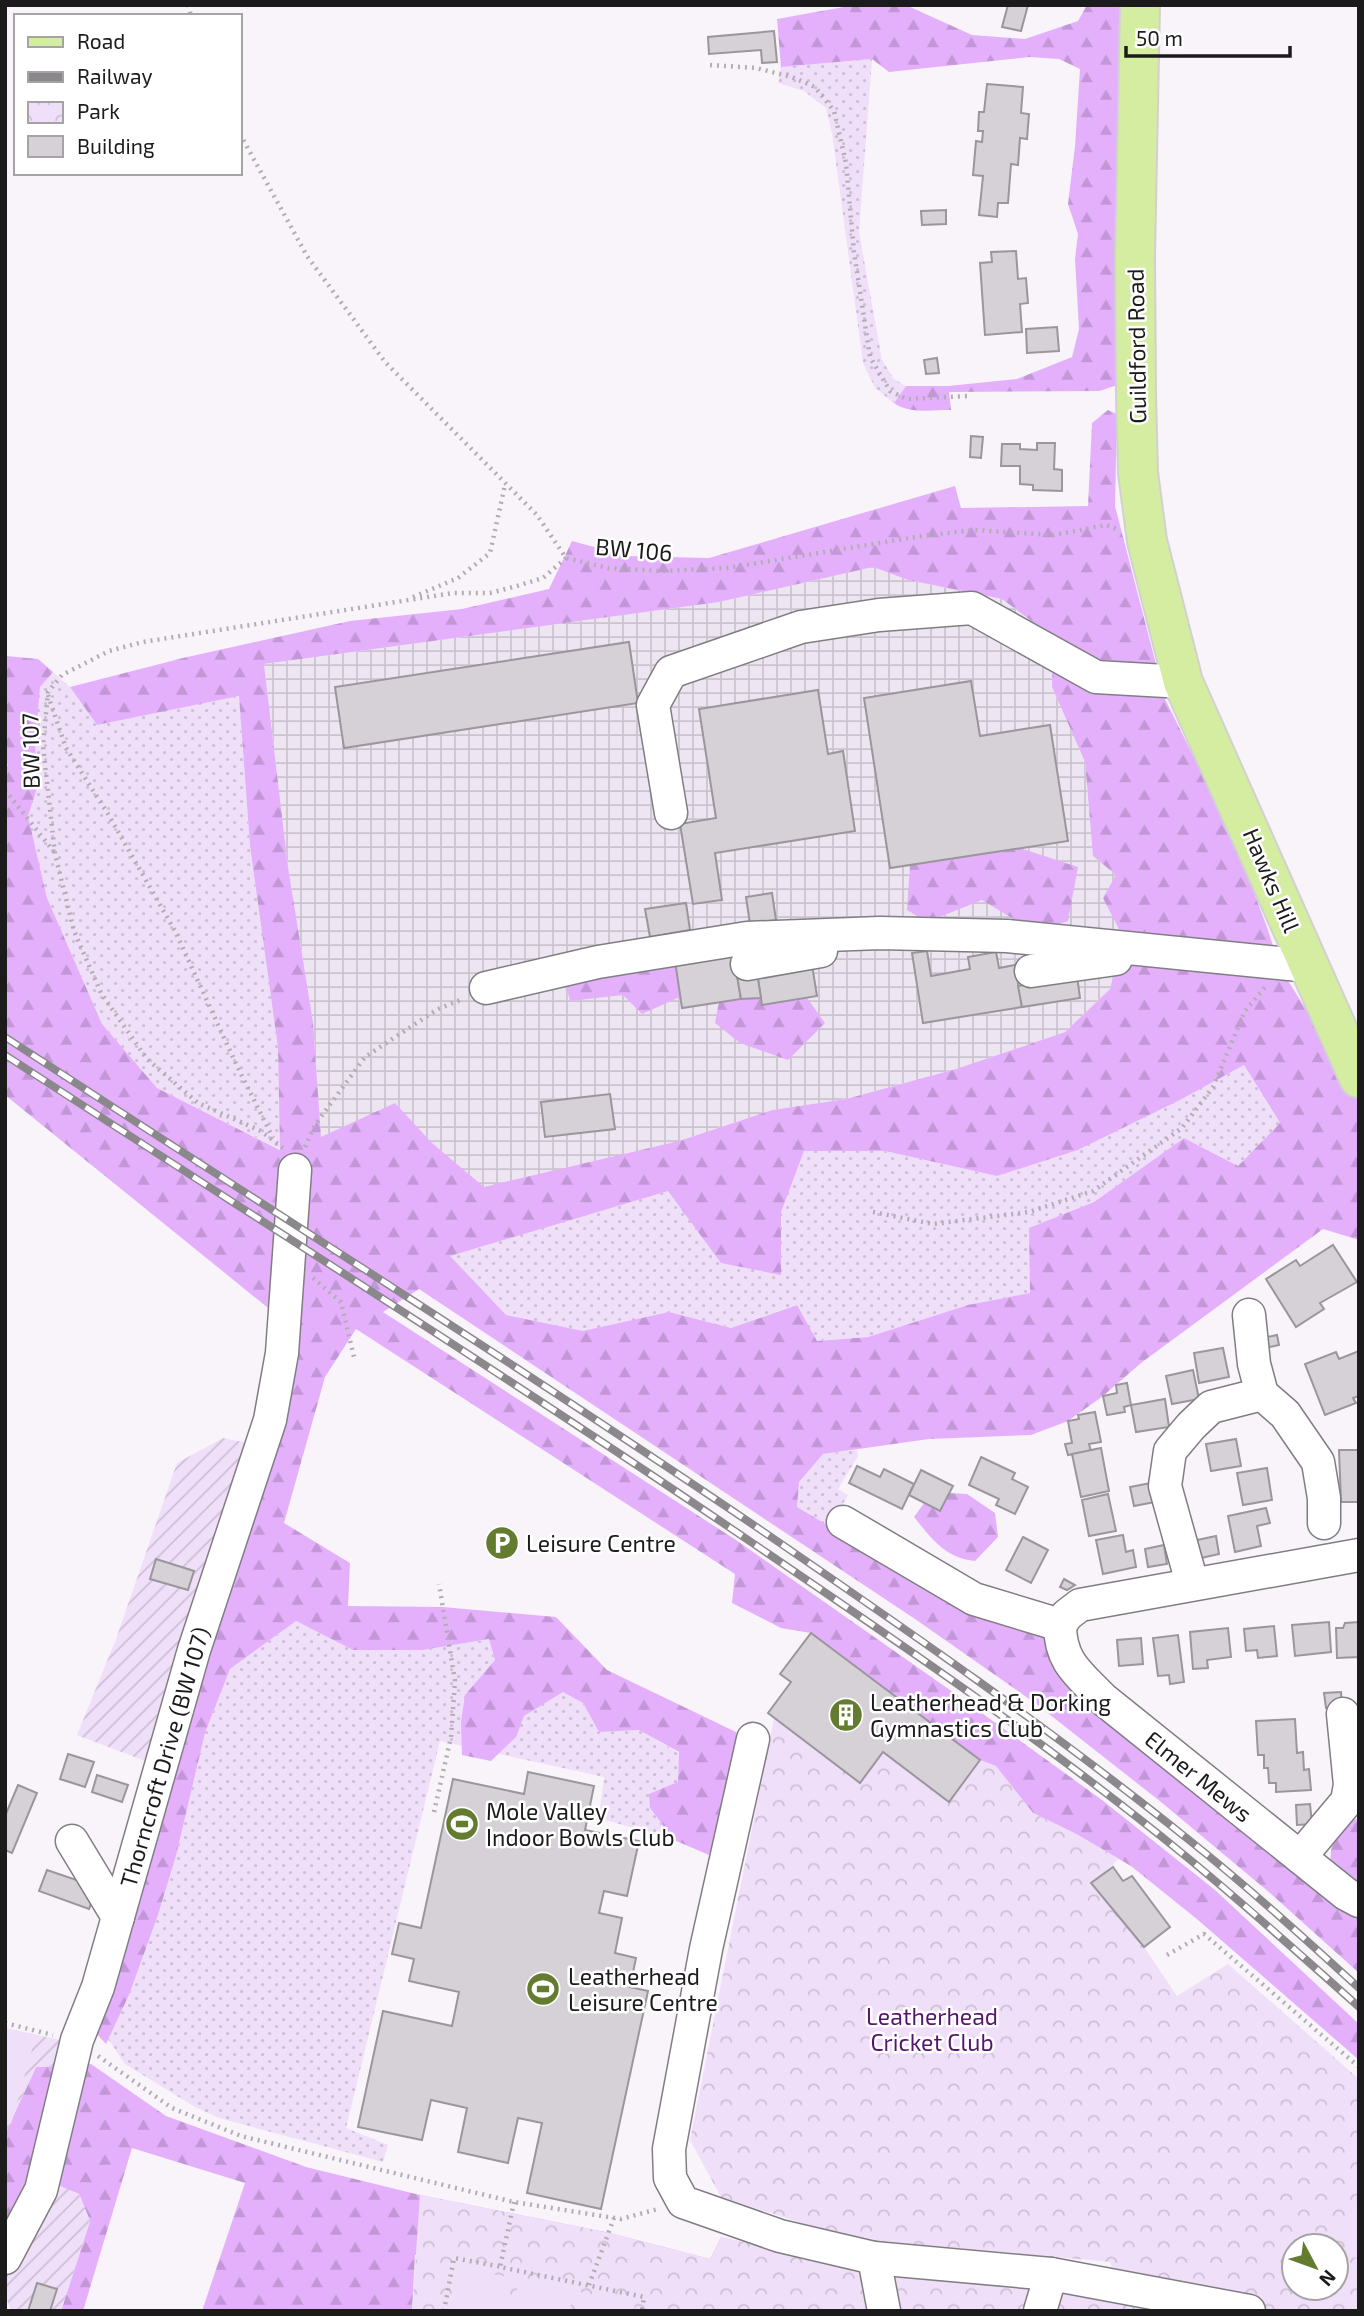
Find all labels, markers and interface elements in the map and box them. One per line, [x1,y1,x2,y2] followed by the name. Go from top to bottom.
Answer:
[14,14,242,175] legend
[1126,14,1290,58] scale bar
[1136,25,1183,50] text: 50 m
[77,28,125,53] text: Road
[77,63,153,88] text: Railway
[77,98,120,123] text: Park
[77,133,155,158] text: Building
[1121,268,1151,424] street label: Guildford Road
[594,532,674,566] street label: BW 106
[15,713,45,789] street label: BW 107
[1238,824,1306,936] street label: Hawks Hill
[483,1524,521,1562] parking icon: Leisure Centre
[526,1529,676,1557] place label: Leisure Centre
[113,1624,215,1890] street label: Thorncroft Drive (BW 107)
[870,1688,1111,1742] place label: Leatherhead & Dorking Gymnastics Club
[827,1696,865,1734] building icon: Leatherhead & Dorking Gymnastics Club
[1140,1724,1258,1828] street label: Elmer Mews
[486,1797,675,1851] place label: Mole Valley Indoor Bowls Club
[443,1805,481,1843] sports icon: Mole Valley Indoor Bowls Club
[568,1962,718,2016] place label: Leatherhead Leisure Centre
[524,1970,562,2008] sports icon: Leatherhead Leisure Centre
[866,2002,998,2056] park label: Leatherhead Cricket Club
[1280,2232,1350,2302] north arrow
[1315,2266,1341,2291] text: N

